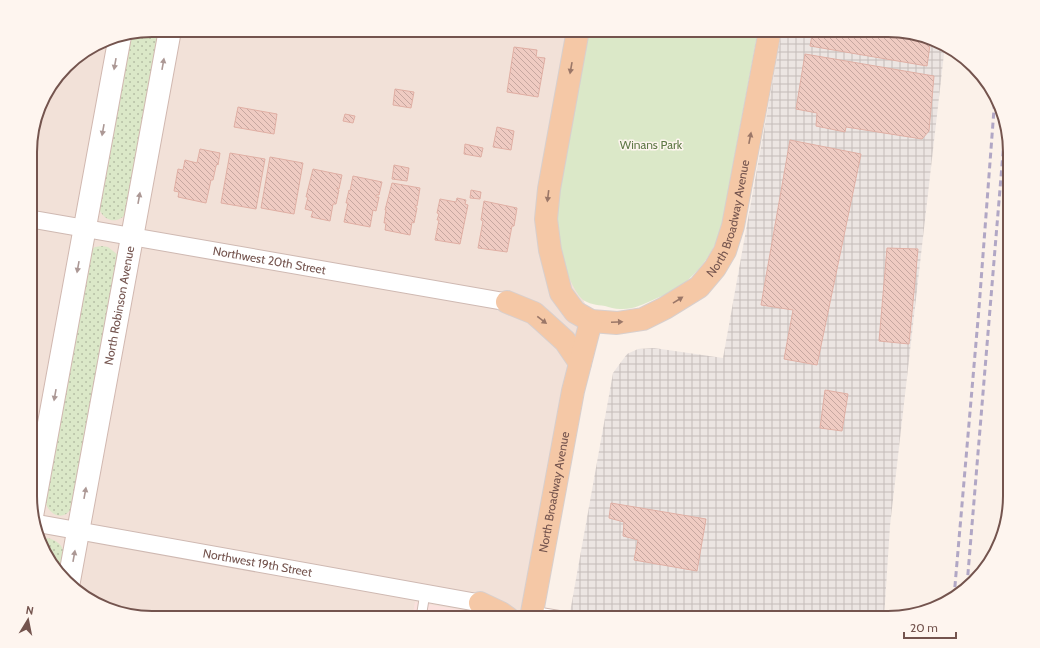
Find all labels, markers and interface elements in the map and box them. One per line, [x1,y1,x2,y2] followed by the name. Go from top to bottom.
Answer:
[112,58,118,70] one-way arrow
[161,58,167,70] one-way arrow
[568,62,574,74] one-way arrow
[100,124,106,136] one-way arrow
[747,131,753,144] one-way arrow
[620,137,683,152] park label: Winans Park
[703,158,752,280] street label: North Broadway Avenue
[545,190,551,202] one-way arrow
[136,192,142,205] one-way arrow
[212,243,327,277] street label: Northwest 20th Street
[101,245,137,366] street label: North Robinson Avenue
[75,261,81,273] one-way arrow
[672,297,683,304] one-way arrow
[536,315,547,324] one-way arrow
[611,318,623,325] one-way arrow
[51,389,57,401] one-way arrow
[535,430,572,554] street label: North Broadway Avenue
[83,487,89,499] one-way arrow
[202,545,313,580] street label: Northwest 19th Street
[71,550,77,562] one-way arrow
[8,600,48,640] north arrow
[25,603,35,618] text: N
[904,614,956,640] scale bar
[910,620,938,635] text: 20 m

